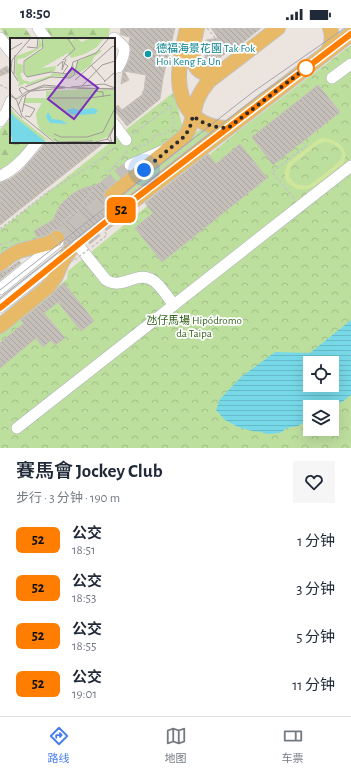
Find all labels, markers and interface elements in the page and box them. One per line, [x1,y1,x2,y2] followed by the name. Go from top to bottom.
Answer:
[20,6,51,21] text: 18:50
[10,38,115,143] inset map
[156,42,255,67] place label: 德福海景花園 Tak Fok Hoi Keng Fa Un
[143,49,153,59] marker: 德福海景花園 Tak Fok Hoi Keng Fa Un
[297,59,315,77] unlabelled marker
[134,160,154,180] your location
[103,197,139,223] line badge: 52
[115,203,127,217] text: 52
[146,314,242,339] park label: 氹仔馬場 Hipódromo da Taipa
[303,356,339,436] map controls
[303,356,339,392] button: locate
[303,400,339,436] button: layers
[293,461,335,503] button: heart
[16,462,163,481] text: 賽馬會 Jockey Club
[16,492,120,505] text: 步行 · 3 分钟 · 190 m
[72,526,102,541] text: 公交
[32,533,44,547] text: 52
[297,534,335,549] text: 1 分钟
[72,544,96,557] text: 18:51
[72,574,102,589] text: 公交
[32,581,44,595] text: 52
[296,582,335,597] text: 3 分钟
[72,592,96,605] text: 18:53
[72,622,102,637] text: 公交
[32,629,44,643] text: 52
[296,630,335,645] text: 5 分钟
[72,640,96,653] text: 18:55
[72,670,102,685] text: 公交
[32,677,44,691] text: 52
[292,678,335,693] text: 11 分钟
[72,688,97,701] text: 19:01
[48,725,70,765] tab: 路线
[165,725,187,765] tab: 地图
[282,725,304,765] tab: 车票

